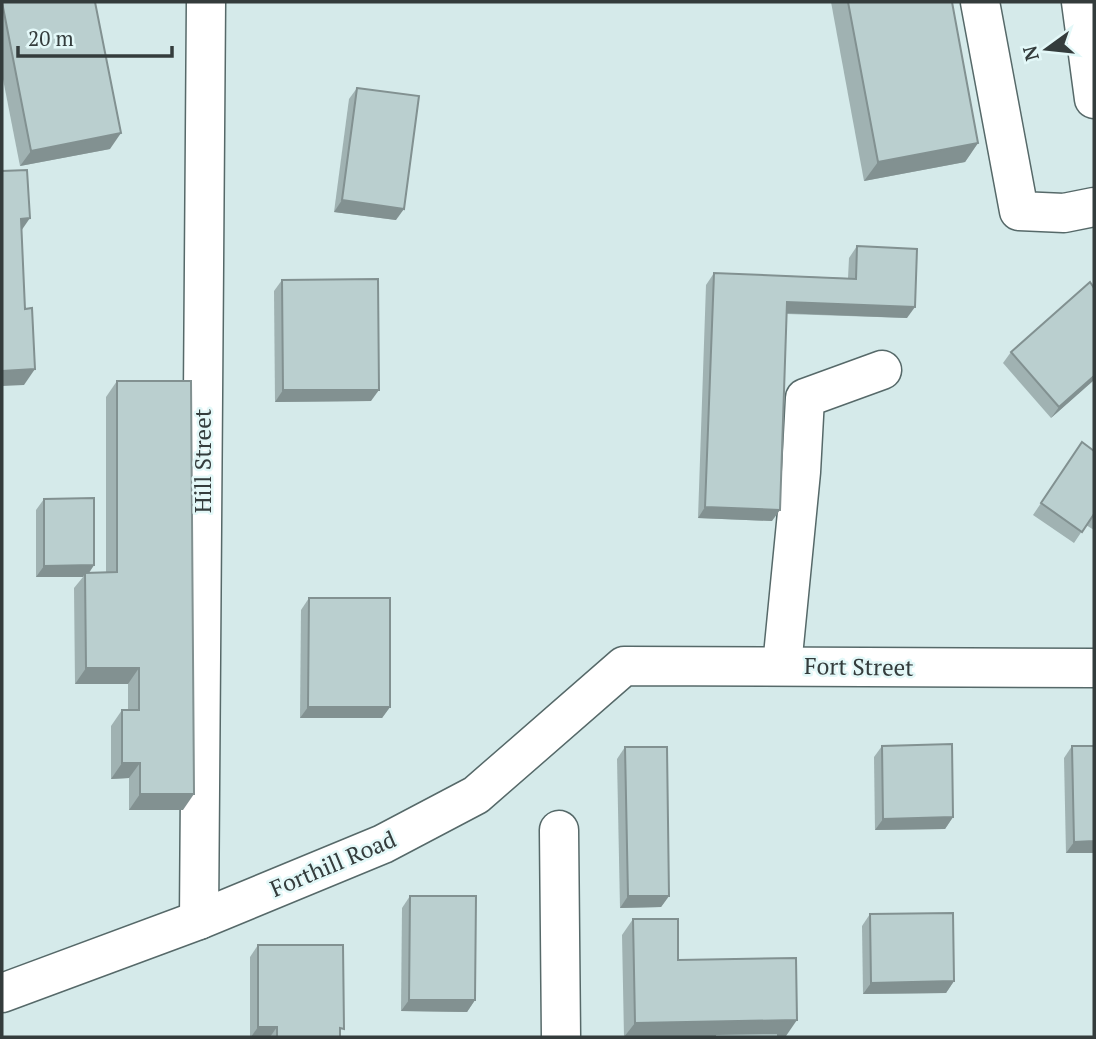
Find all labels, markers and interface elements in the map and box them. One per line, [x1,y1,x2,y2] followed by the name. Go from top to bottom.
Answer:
[18,14,172,58] scale bar
[1012,14,1082,84] north arrow
[28,24,74,52] text: 20 m
[1016,43,1044,64] text: N
[187,408,218,513] street label: Hill Street
[804,650,915,683] street label: Fort Street
[265,823,401,904] street label: Forthill Road

